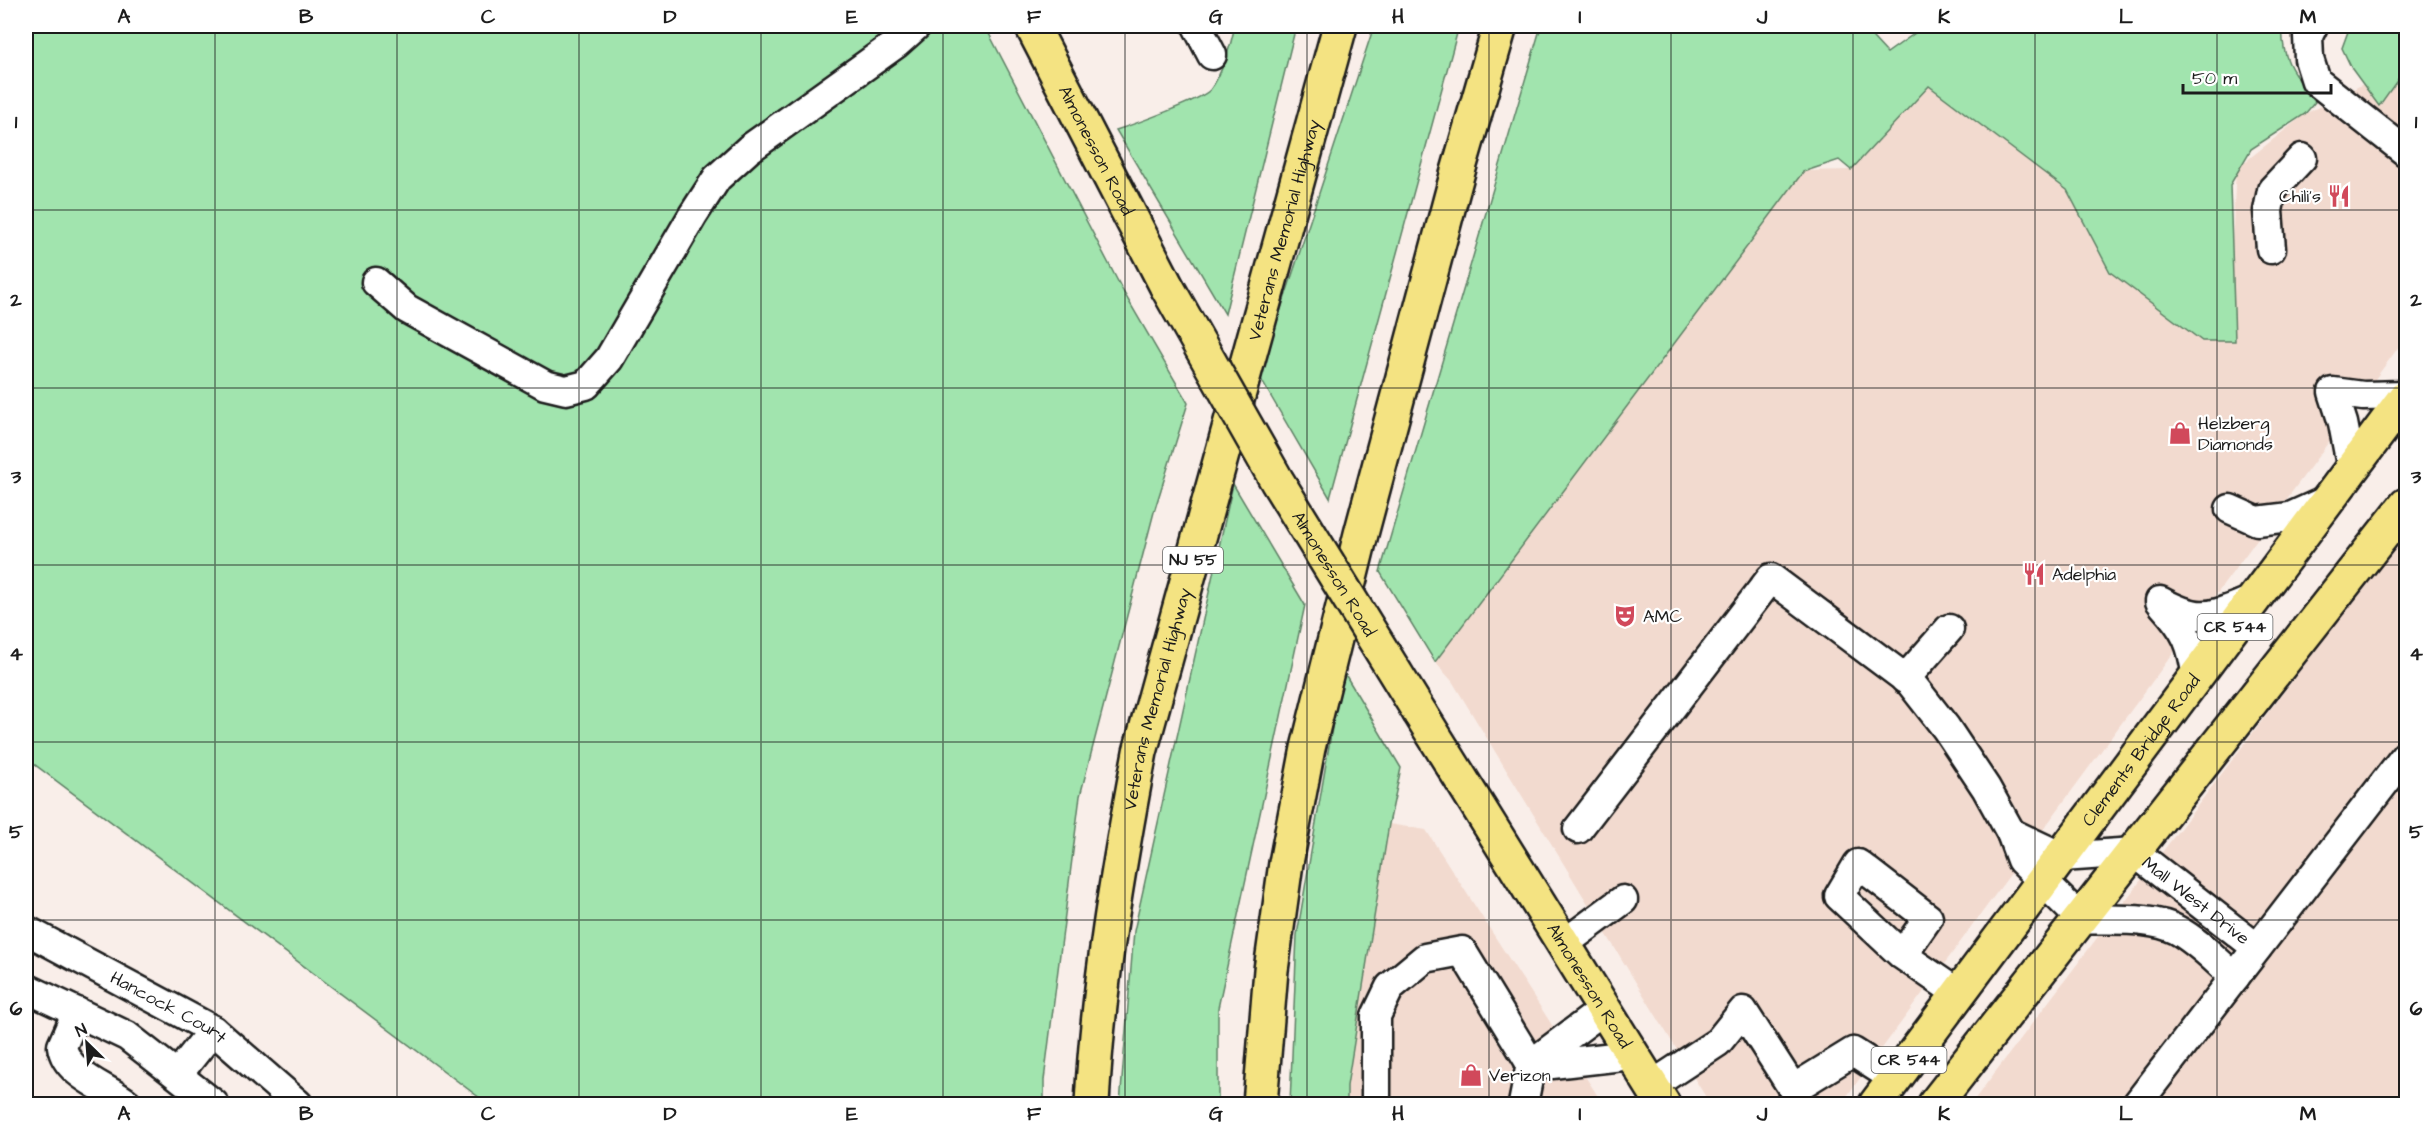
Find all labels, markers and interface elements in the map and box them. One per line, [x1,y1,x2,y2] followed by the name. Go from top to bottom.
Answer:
[118,3,131,31] text: A
[299,3,314,31] text: B
[481,3,496,31] text: C
[664,3,677,31] text: D
[846,3,858,31] text: E
[1027,3,1042,31] text: F
[1209,3,1223,31] text: G
[1392,3,1404,31] text: H
[1578,3,1582,31] text: I
[1756,3,1768,31] text: J
[1938,3,1951,31] text: K
[2119,3,2133,31] text: L
[2300,3,2317,31] text: M
[2183,57,2332,95] scale bar
[2192,66,2237,91] text: 50 m
[1052,81,1140,220] street label: Almonesson Road
[15,108,18,136] text: 1
[2415,108,2418,136] text: 1
[1241,116,1327,344] street label: Veterans Memorial Highway
[2326,183,2352,209] restaurant icon: Chili's
[2279,184,2321,209] place label: Chili's
[9,286,22,314] text: 2
[2409,286,2422,314] text: 2
[2198,411,2273,457] place label: Helzberg Diamonds
[2167,420,2193,446] shop icon: Helzberg Diamonds
[10,463,22,491] text: 3
[2410,463,2422,491] text: 3
[1286,506,1382,641] street label: Almonesson Road
[1163,547,1223,573] road number: NJ 55
[2021,561,2047,587] restaurant icon: Adelphia
[2052,562,2116,587] place label: Adelphia
[1117,585,1198,812] street label: Veterans Memorial Highway
[1612,603,1638,629] theatre icon: AMC
[1643,604,1682,629] place label: AMC
[2198,614,2272,640] road number: CR 544
[9,640,23,668] text: 4
[2409,640,2423,668] text: 4
[2076,669,2206,831] street label: Clements Bridge Road
[9,818,24,846] text: 5
[2409,818,2424,846] text: 5
[2137,850,2255,950] street label: Mall West Drive
[1541,918,1638,1053] street label: Almonesson Road
[106,965,233,1050] street label: Hancock Court
[10,995,23,1023] text: 6
[2410,995,2423,1023] text: 6
[57,1013,117,1073] north arrow
[72,1018,90,1042] text: N
[1872,1047,1946,1073] road number: CR 544
[1458,1062,1484,1088] shop icon: Verizon
[1489,1063,1551,1088] place label: Verizon
[118,1100,131,1128] text: A
[299,1100,314,1128] text: B
[481,1100,496,1128] text: C
[664,1100,677,1128] text: D
[846,1100,858,1128] text: E
[1027,1100,1042,1128] text: F
[1209,1100,1223,1128] text: G
[1392,1100,1404,1128] text: H
[1578,1100,1582,1128] text: I
[1756,1100,1768,1128] text: J
[1938,1100,1951,1128] text: K
[2119,1100,2133,1128] text: L
[2300,1100,2317,1128] text: M

